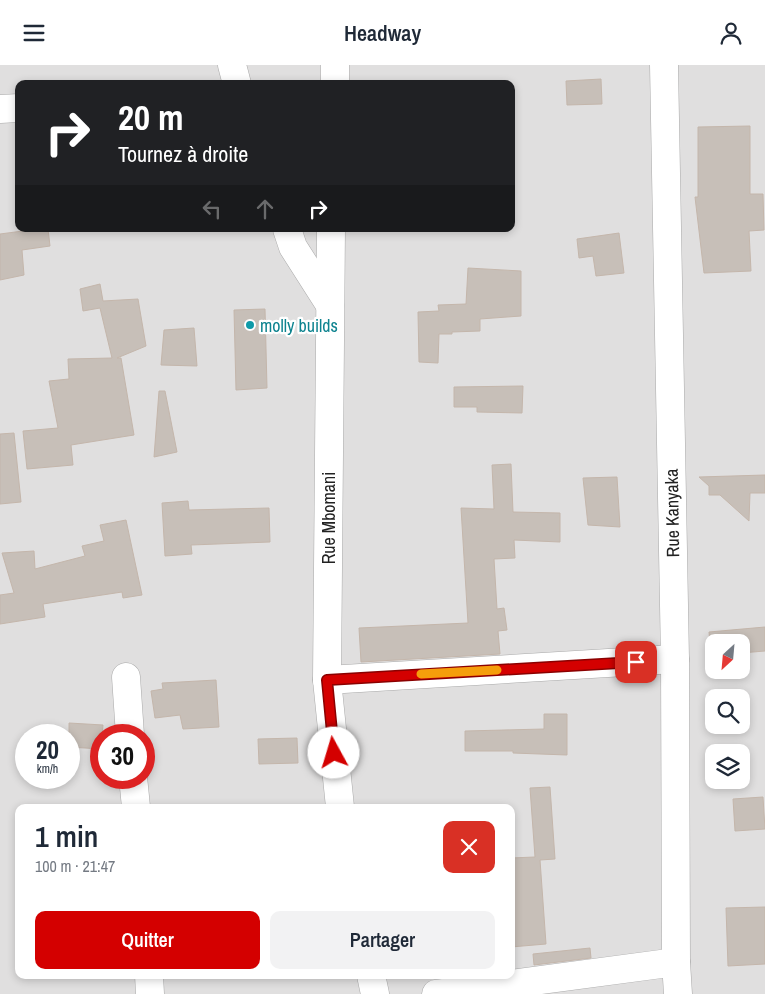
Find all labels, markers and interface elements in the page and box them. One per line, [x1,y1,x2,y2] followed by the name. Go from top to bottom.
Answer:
[344,18,421,48] text: Headway
[20,19,48,47] icon: menu
[717,19,745,47] icon: person
[118,94,183,141] text: 20 m
[35,100,100,165] icon: right
[118,139,248,169] text: Tournez à droite
[198,195,226,223] icon: left
[251,195,279,223] icon: ahead
[304,195,332,223] icon: right
[260,313,338,338] place label: molly builds
[244,319,256,331] marker: molly builds
[659,468,685,558] street label: Rue Kanyaka
[316,472,341,564] street label: Rue Mbomani
[705,634,750,679] north arrow
[705,634,750,789] map controls
[615,641,657,683] pin
[622,648,650,676] icon: arrive
[705,689,750,734] button: search
[90,724,155,789] speed limit sign: 30
[307,726,359,778] position arrow
[36,733,59,767] text: 20
[705,744,750,789] button: layers
[37,761,58,777] text: km/h
[35,816,98,856] text: 1 min
[443,821,495,873] button: close
[35,855,115,877] text: 100 m · 21:47
[35,911,260,969] button: Quitter
[270,911,495,969] button: Partager

